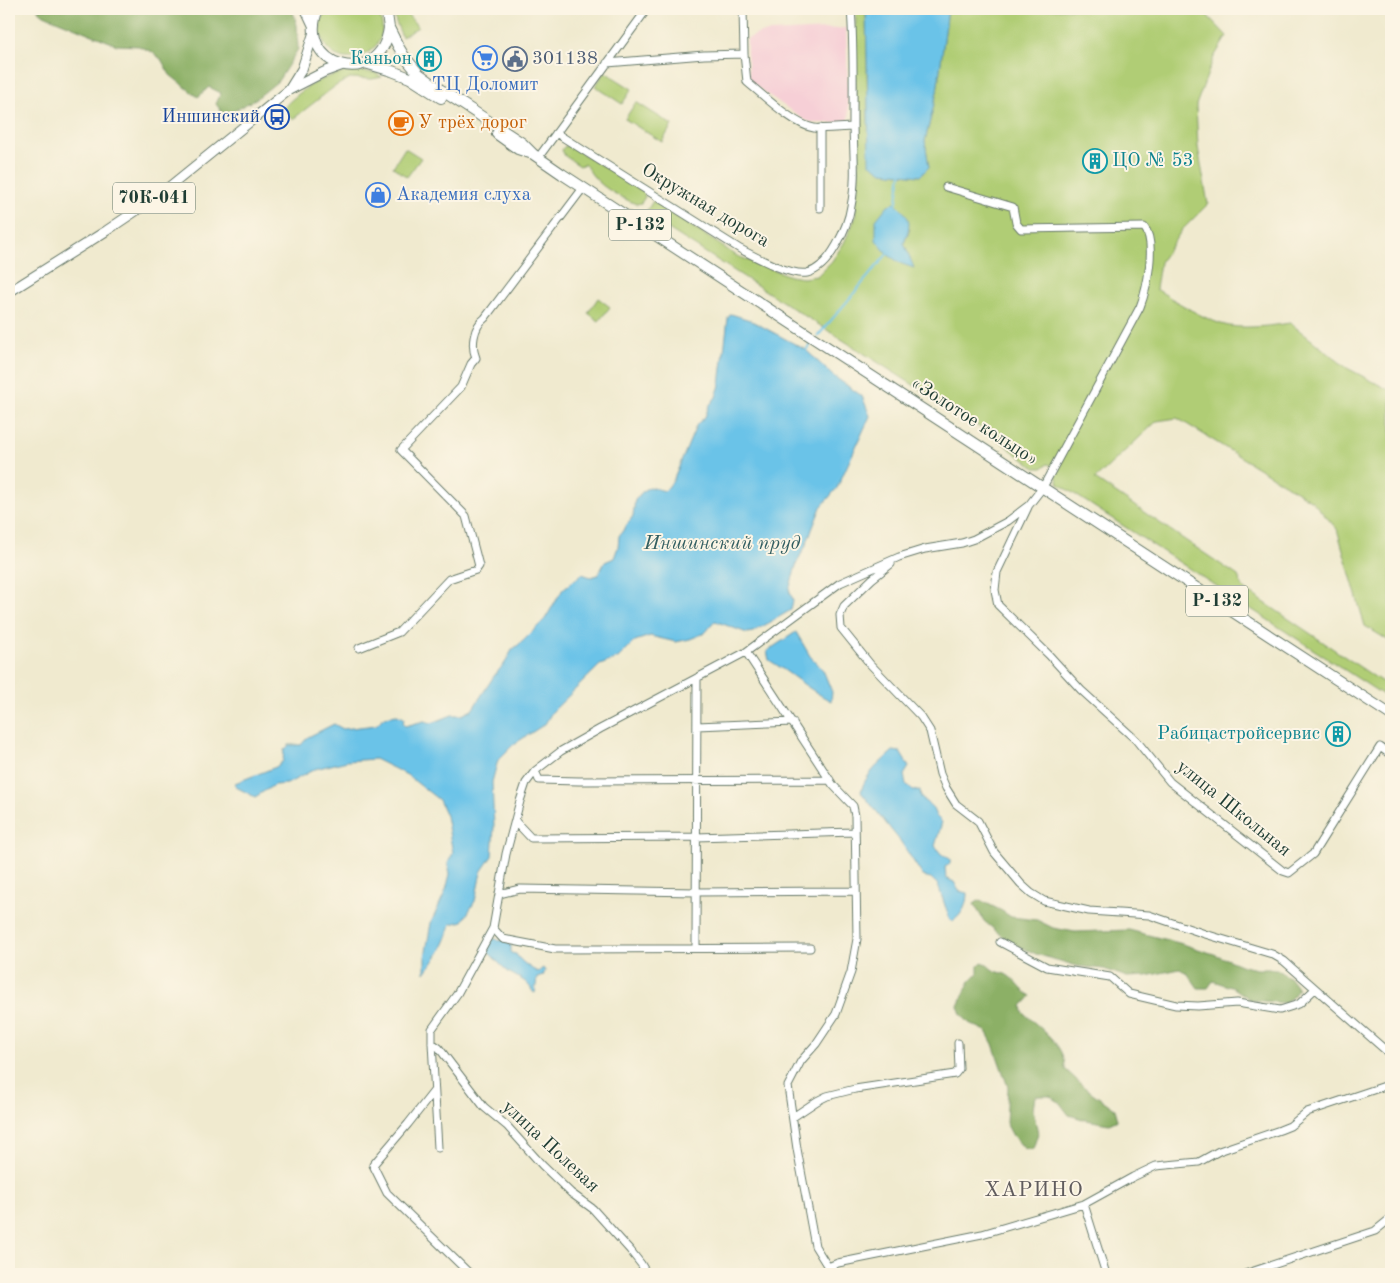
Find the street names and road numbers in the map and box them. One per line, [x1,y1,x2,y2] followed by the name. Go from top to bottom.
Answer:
[638,160,773,252] street label: Окружная дорога
[113,182,195,214] road number: 70К-041
[609,210,671,240] road number: Р-132
[907,374,1041,470] street label: «Золотое кольцо»
[1186,586,1248,616] road number: Р-132
[1172,757,1294,861] street label: улица Школьная
[498,1097,602,1197] street label: улица Полевая

